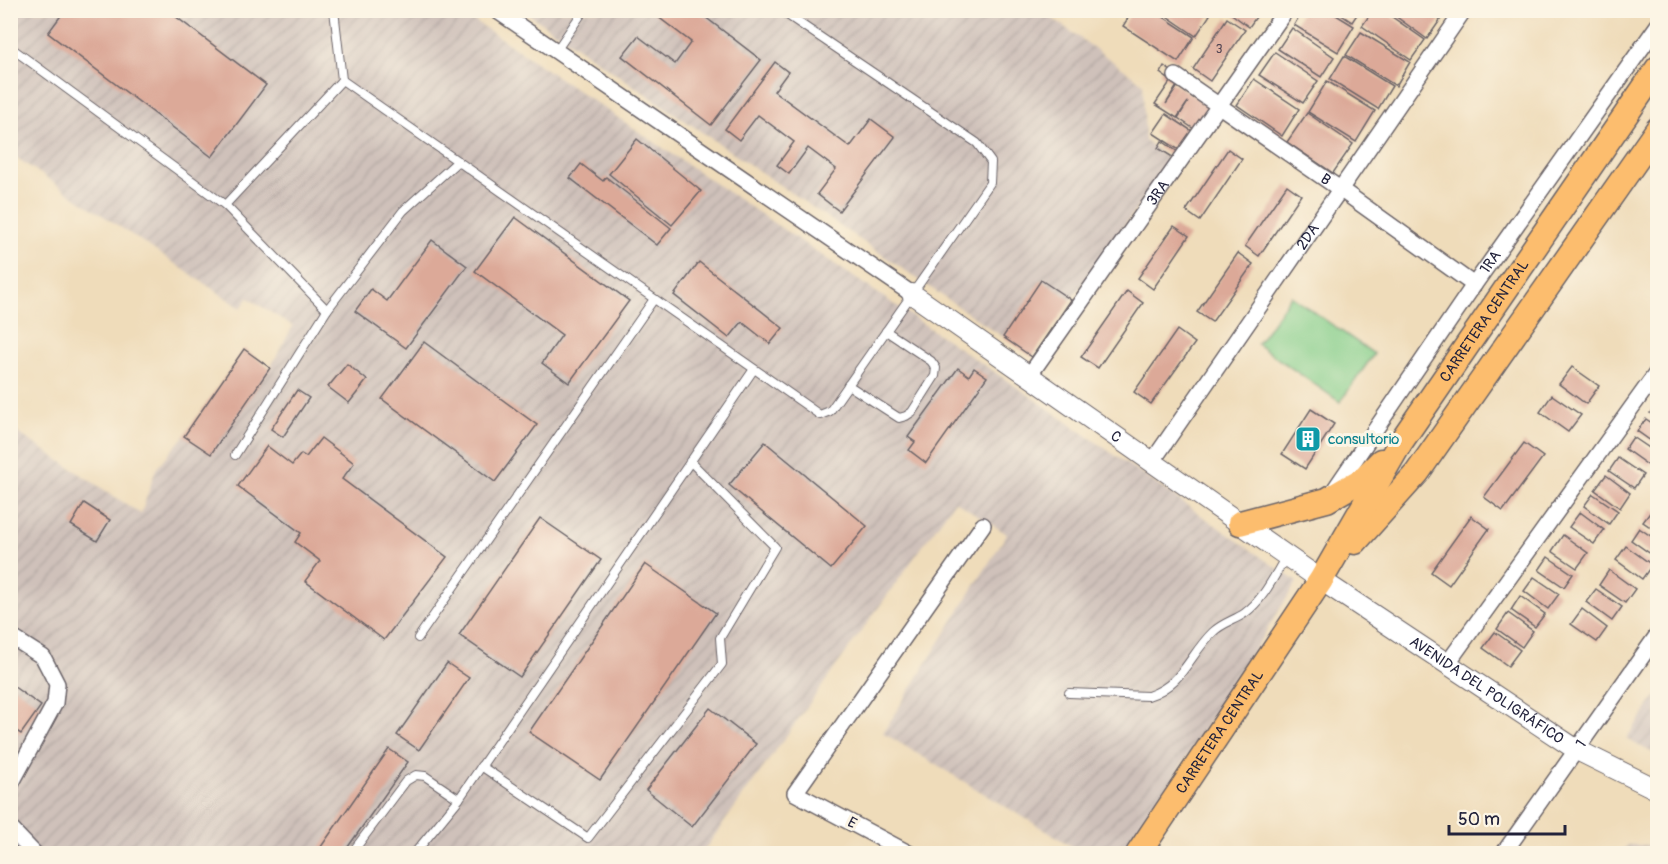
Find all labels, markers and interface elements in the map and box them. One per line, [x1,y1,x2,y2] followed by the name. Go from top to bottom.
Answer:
[1216,42,1223,57] house number: 3
[1317,169,1335,189] street label: B
[1142,176,1173,209] street label: 3RA
[1292,220,1323,253] street label: 2DA
[1475,246,1505,277] street label: 1RA
[1435,256,1533,386] street label: CARRETERA CENTRAL
[1293,424,1323,454] building icon: consultorio
[1107,426,1125,447] street label: C
[1328,430,1399,449] place label: consultorio
[1406,632,1568,748] street label: AVENIDA DEL POLIGRÁFICO
[1172,666,1268,797] street label: CARRETERA CENTRAL
[1571,736,1590,752] street label: 1
[1449,798,1564,836] scale bar
[1458,808,1500,831] text: 50 m
[844,813,860,833] street label: E

